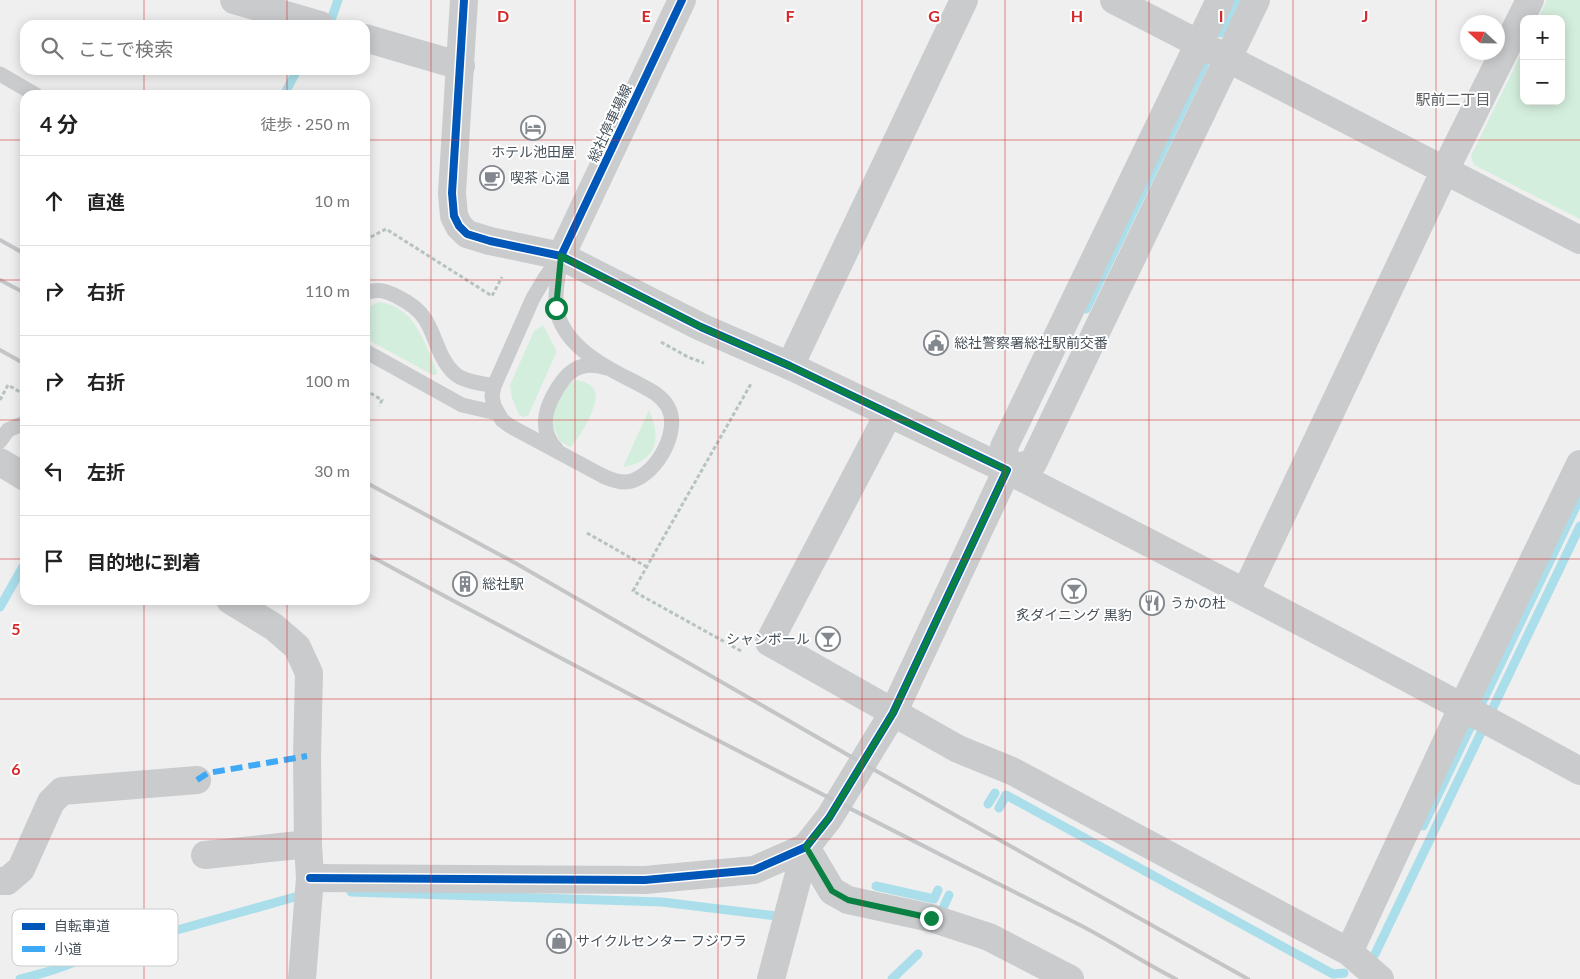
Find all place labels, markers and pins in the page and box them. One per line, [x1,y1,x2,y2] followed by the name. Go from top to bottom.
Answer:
[520,115,546,141] hotel icon: ホテル池田屋
[491,143,575,160] place label: ホテル池田屋
[479,165,505,191] cafe icon: 喫茶 心温
[510,169,570,186] place label: 喫茶 心温
[923,330,949,356] public building icon: 総社警察署総社駅前交番
[954,334,1108,351] place label: 総社警察署総社駅前交番
[452,571,478,597] building icon: 総社駅
[482,575,524,592] place label: 総社駅
[1061,578,1087,604] bar icon: 炙ダイニング 黒豹
[1139,590,1165,616] restaurant icon: うかの杜
[1170,594,1226,611] place label: うかの杜
[1016,606,1132,623] place label: 炙ダイニング 黒豹
[815,626,841,652] bar icon: シャンボール
[726,630,810,647] place label: シャンボール
[546,928,572,954] shop icon: サイクルセンター フジワラ
[576,932,747,949] place label: サイクルセンター フジワラ

